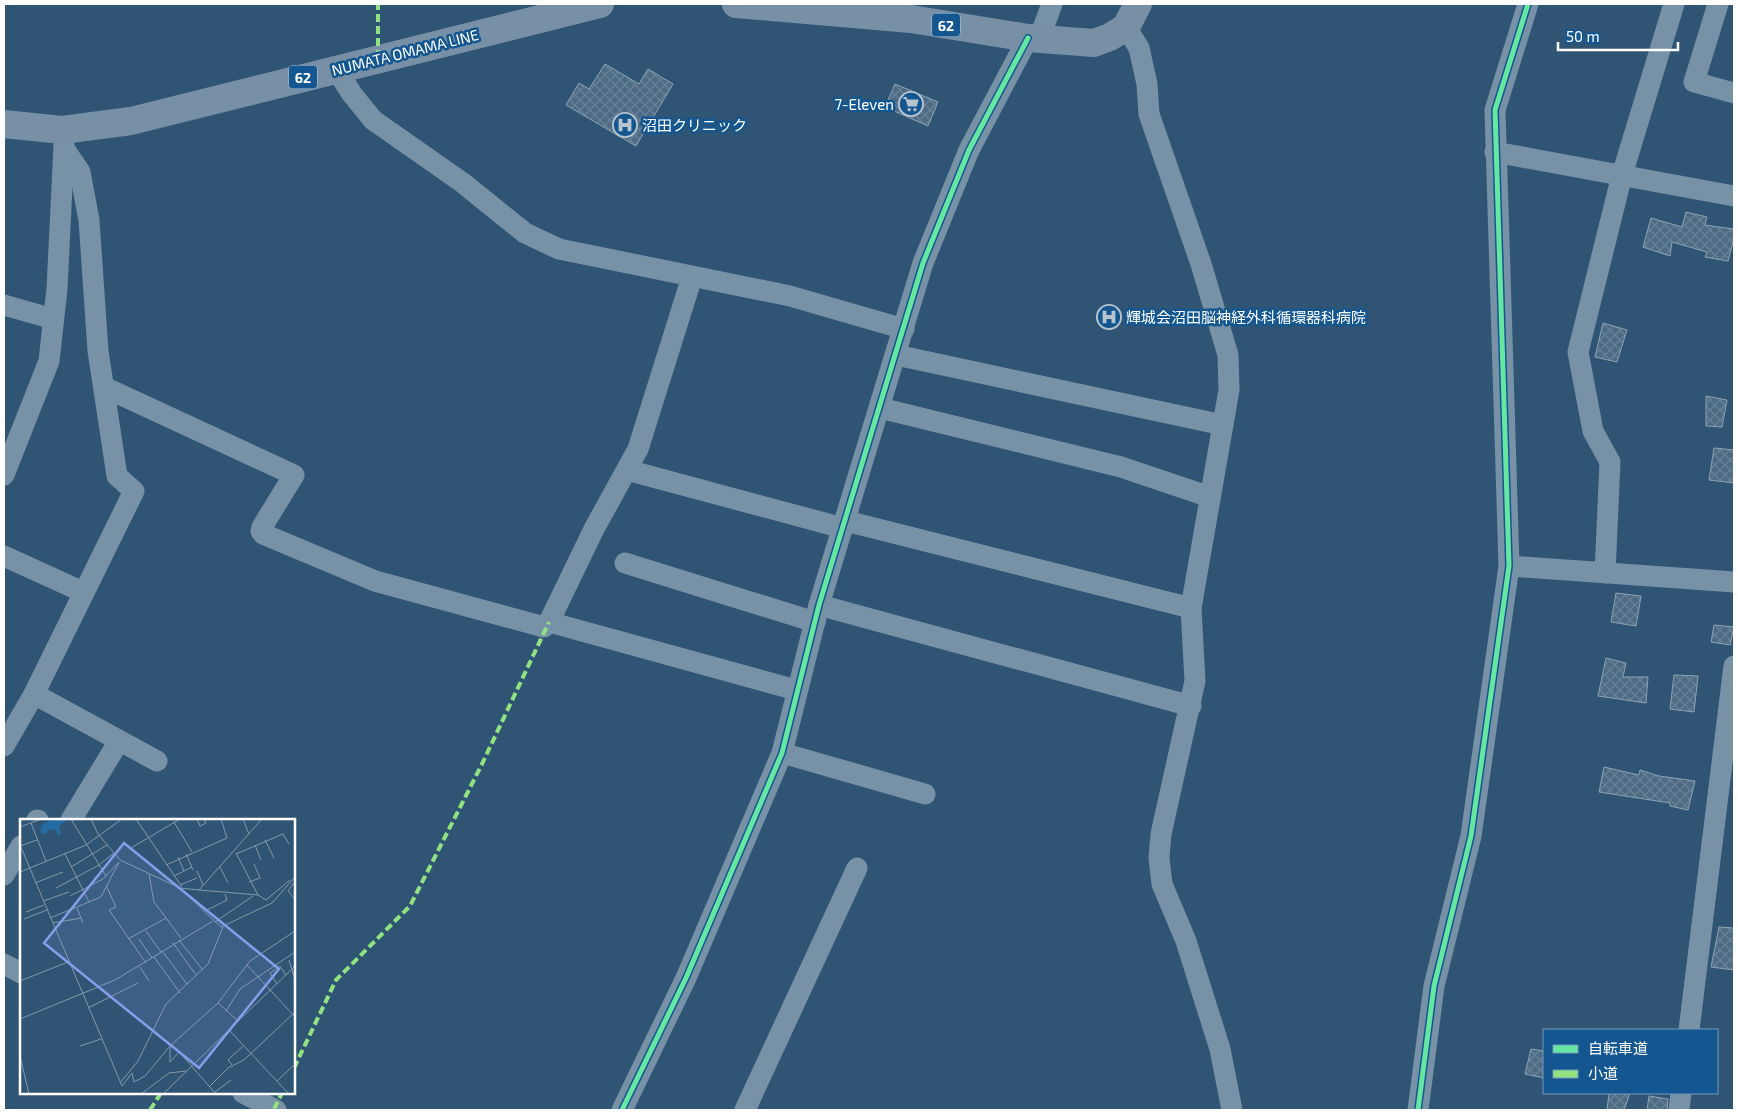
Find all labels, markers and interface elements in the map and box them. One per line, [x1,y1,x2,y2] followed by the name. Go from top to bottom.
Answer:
[932,14,960,36] road number: 62
[1558,20,1678,52] scale bar
[330,25,480,79] street label: NUMATA OMAMA LINE
[1566,27,1600,45] text: 50 m
[289,66,317,88] road number: 62
[898,91,924,117] supermarket icon: 7-Eleven
[834,95,894,113] place label: 7-Eleven
[612,112,638,138] hospital icon: 沼田クリニック
[642,116,747,134] place label: 沼田クリニック
[1096,304,1122,330] hospital icon: 輝城会沼田脳神経外科循環器科病院
[1126,308,1366,326] place label: 輝城会沼田脳神経外科循環器科病院
[20,819,295,1094] inset map
[1543,1029,1718,1094] legend
[1588,1039,1648,1057] text: 自転車道
[1588,1064,1618,1082] text: 小道

